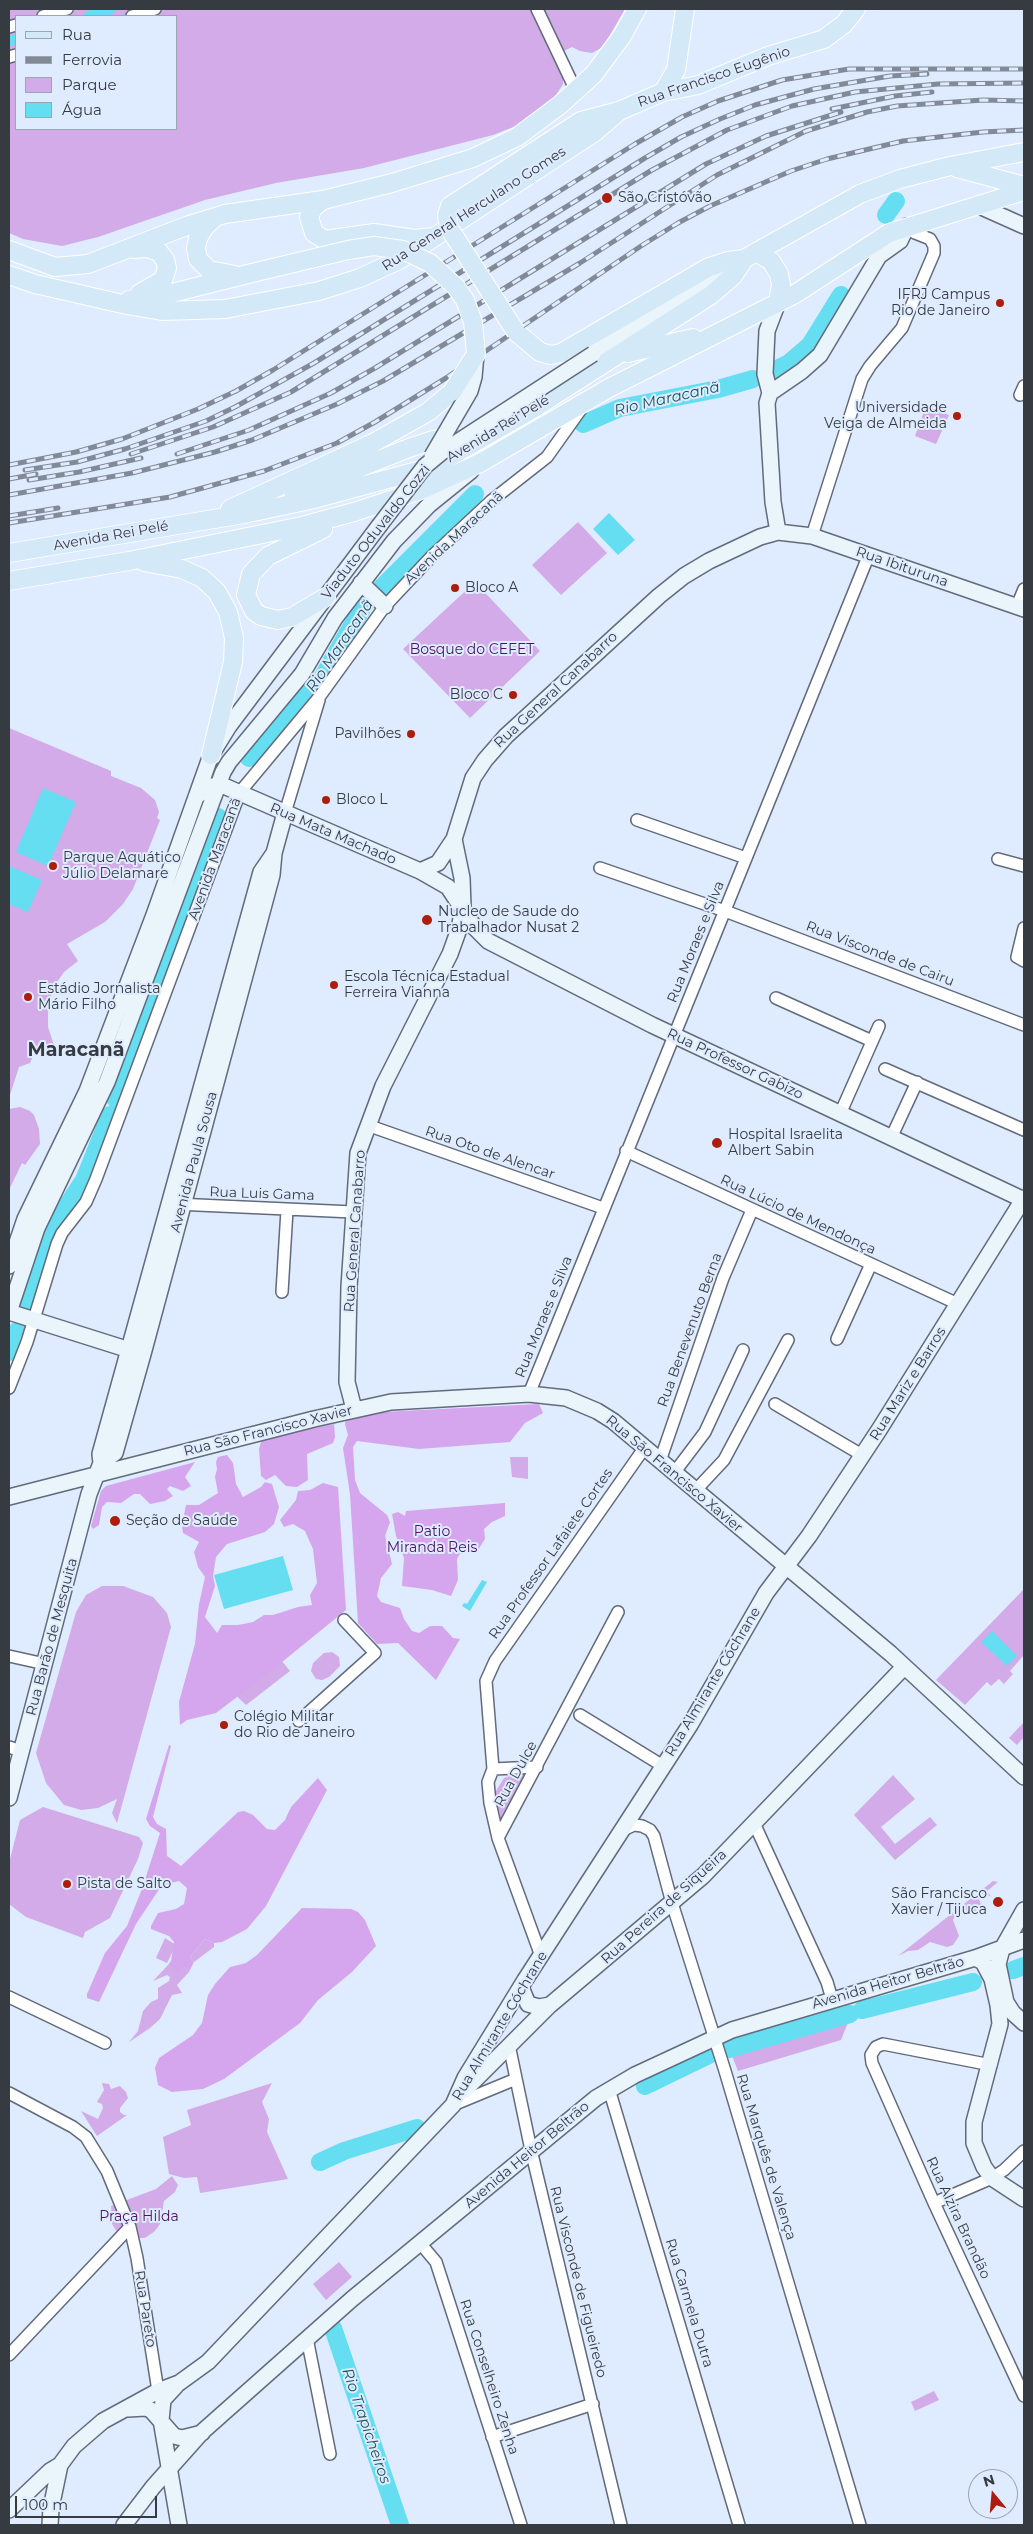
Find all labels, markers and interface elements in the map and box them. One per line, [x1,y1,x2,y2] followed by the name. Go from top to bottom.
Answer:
[15,15,178,130] legend
[62,25,92,44] text: Rua
[636,43,792,111] street label: Rua Francisco Eugênio
[62,50,122,69] text: Ferrovia
[62,75,117,94] text: Parque
[62,100,102,119] text: Água
[379,143,569,275] street label: Rua General Herculano Gomes
[618,190,712,206] place label: São Cristóvão
[600,191,614,205] marker: São Cristóvão
[891,287,990,320] place label: IFRJ Campus Rio de Janeiro
[994,297,1006,309] marker: IFRJ Campus Rio de Janeiro
[613,378,721,420] water label: Rio Maracanã
[444,392,552,466] street label: Avenida Rei Pelé
[824,400,947,432] place label: Universidade Veiga de Almeida
[951,410,963,422] marker: Universidade Veiga de Almeida
[318,461,434,603] street label: Viaduto Oduvaldo Cozzi
[401,488,507,588] street label: Avenida Maracanã
[52,518,170,554] street label: Avenida Rei Pelé
[854,543,950,591] street label: Rua Ibituruna
[465,580,518,596] place label: Bloco A
[449,582,461,594] marker: Bloco A
[302,596,378,696] water label: Rio Maracanã
[491,628,621,752] street label: Rua General Canabarro
[410,642,534,658] park label: Bosque do CEFET
[450,687,503,703] place label: Bloco C
[507,689,519,701] marker: Bloco C
[334,726,401,742] place label: Pavilhões
[405,728,417,740] marker: Pavilhões
[336,792,388,808] place label: Bloco L
[320,794,332,806] marker: Bloco L
[185,796,245,922] street label: Avenida Maracanã
[267,800,399,868] street label: Rua Mata Machado
[63,850,181,882] place label: Parque Aquático Júlio Delamare
[47,860,59,872] marker: Parque Aquático Júlio Delamare
[664,879,728,1005] street label: Rua Moraes e Silva
[438,904,579,936] place label: Nucleo de Saude do Trabalhador Nusat 2
[420,913,434,927] marker: Nucleo de Saude do Trabalhador Nusat 2
[803,918,957,990] street label: Rua Visconde de Cairu
[344,969,510,1002] place label: Escola Técnica Estadual Ferreira Vianna
[328,979,340,991] marker: Escola Técnica Estadual Ferreira Vianna
[38,981,161,1014] place label: Estádio Jornalista Mário Filho
[22,991,34,1003] marker: Estádio Jornalista Mário Filho
[664,1025,806,1103] street label: Rua Professor Gabizo
[28,1039,124,1061] district label: Maracanã
[167,1090,221,1234] street label: Avenida Paula Sousa
[423,1123,557,1183] street label: Rua Oto de Alencar
[728,1127,843,1160] place label: Hospital Israelita Albert Sabin
[710,1136,724,1150] marker: Hospital Israelita Albert Sabin
[341,1149,369,1313] street label: Rua General Canabarro
[718,1172,878,1258] street label: Rua Lúcio de Mendonça
[209,1184,315,1204] street label: Rua Luis Gama
[654,1251,726,1409] street label: Rua Benevenuto Berna
[512,1254,576,1380] street label: Rua Moraes e Silva
[866,1324,950,1444] street label: Rua Mariz e Barros
[182,1402,354,1460] street label: Rua São Francisco Xavier
[602,1412,746,1536] street label: Rua São Francisco Xavier
[486,1466,616,1642] street label: Rua Professor Lafaiete Cortes
[126,1513,237,1529] place label: Seção de Saúde
[108,1514,122,1528] marker: Seção de Saúde
[387,1524,477,1556] park label: Patio Miranda Reis
[23,1556,81,1718] street label: Rua Barão de Mesquita
[662,1604,764,1760] street label: Rua Almirante Cóchrane
[234,1709,355,1741] place label: Colégio Militar do Rio de Janeiro
[218,1719,230,1731] marker: Colégio Militar do Rio de Janeiro
[491,1738,541,1810] street label: Rua Dulce
[598,1846,730,1968] street label: Rua Pereira de Siqueira
[77,1876,171,1892] place label: Pista de Salto
[61,1878,73,1890] marker: Pista de Salto
[891,1886,987,1918] place label: São Francisco Xavier / Tijuca
[991,1895,1005,1909] marker: São Francisco Xavier / Tijuca
[449,1948,551,2104] street label: Rua Almirante Cóchrane
[810,1953,966,2013] street label: Avenida Heitor Beltrão
[733,2072,799,2242] street label: Rua Marquês de Valença
[461,2098,593,2212] street label: Avenida Heitor Beltrão
[922,2154,994,2282] street label: Rua Alzira Brandão
[546,2184,610,2380] street label: Rua Visconde de Figueiredo
[99,2209,179,2225] park label: Praça Hilda
[661,2236,717,2370] street label: Rua Carmela Dutra
[131,2269,159,2349] street label: Rua Pareto
[456,2297,522,2457] street label: Rua Conselheiro Zenha
[338,2366,394,2486] water label: Rio Trapicheiros
[968,2469,1018,2519] north arrow
[981,2470,997,2491] text: N
[18,2486,160,2518] scale bar
[23,2495,68,2514] text: 100 m

